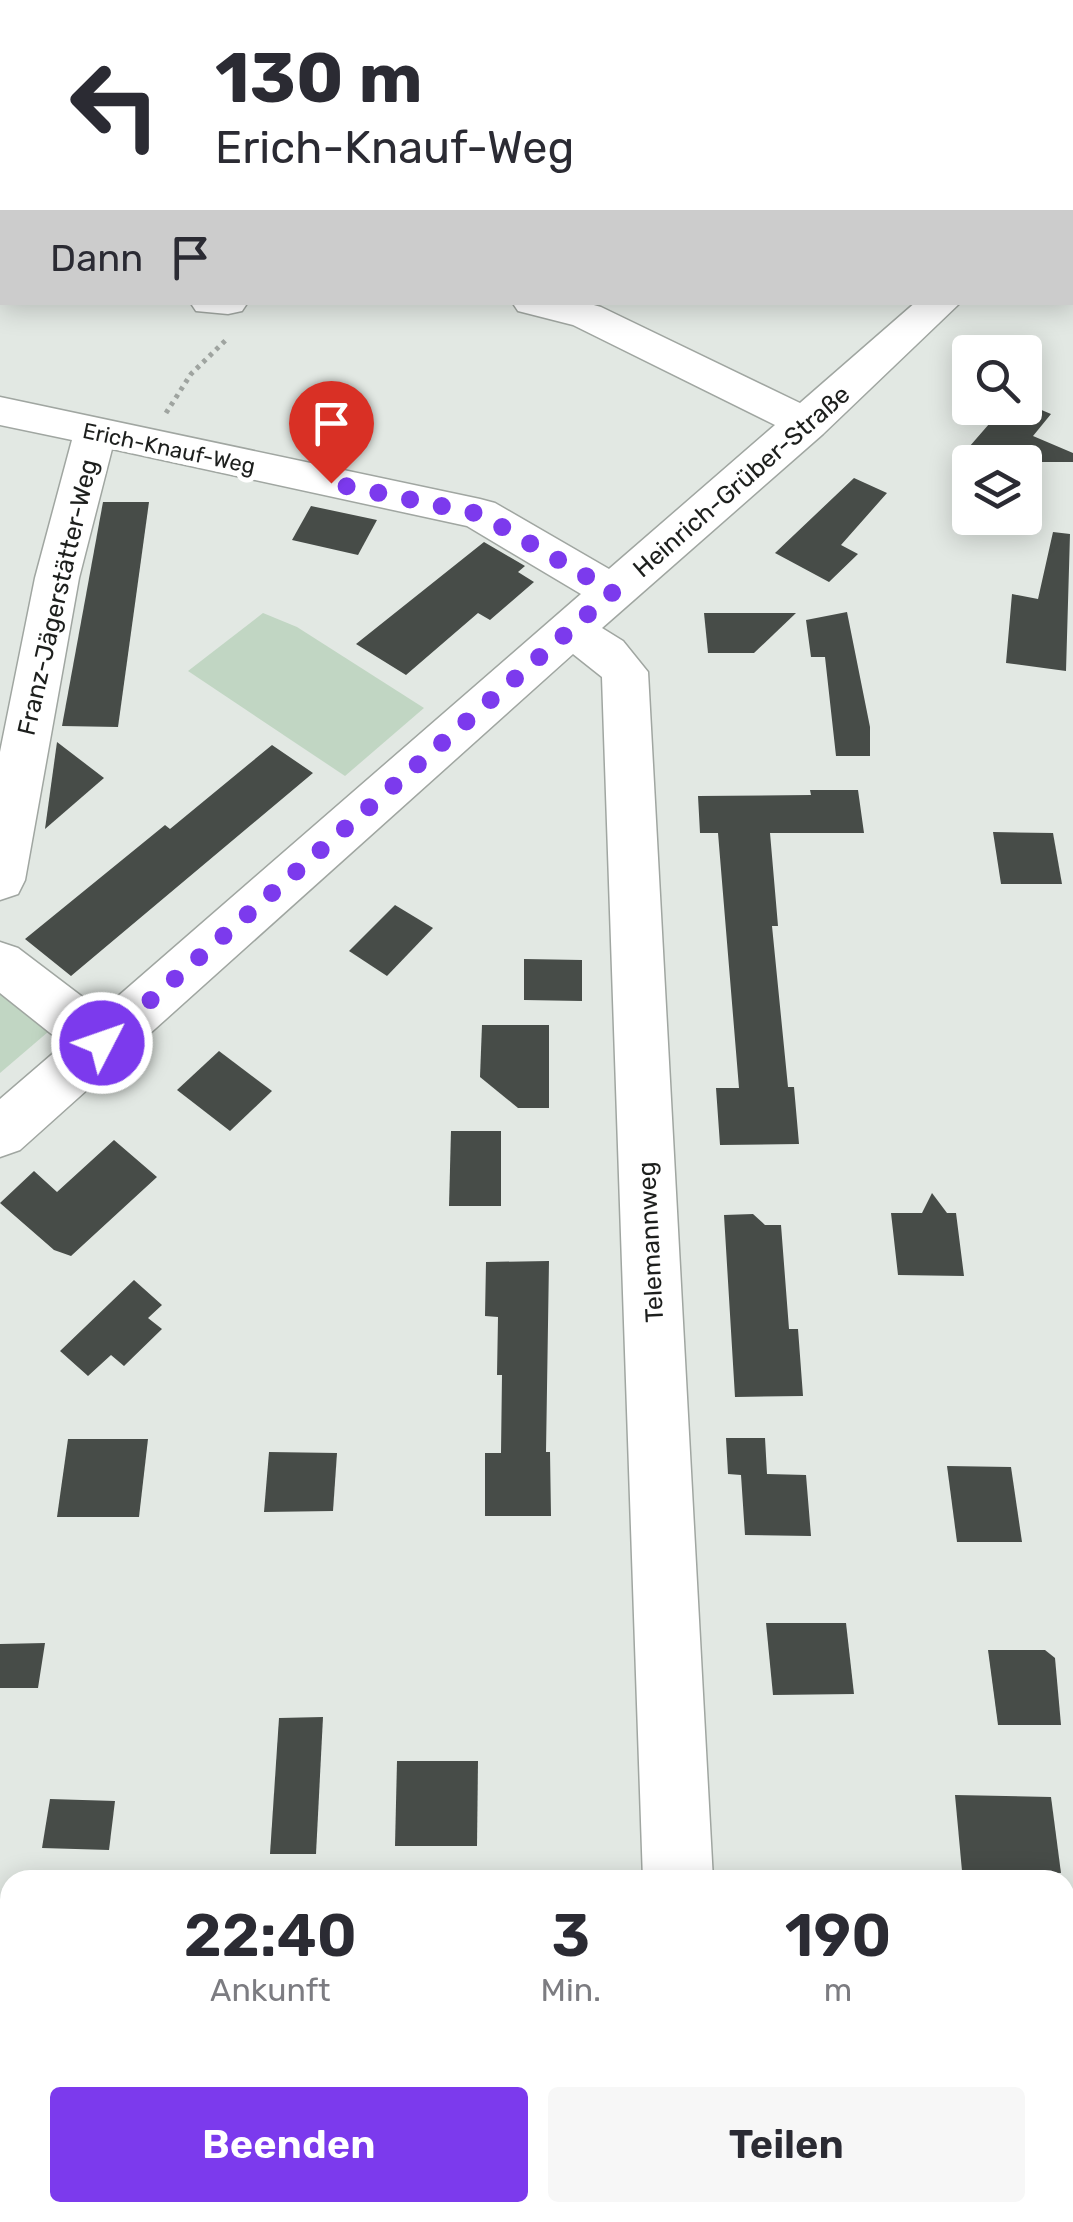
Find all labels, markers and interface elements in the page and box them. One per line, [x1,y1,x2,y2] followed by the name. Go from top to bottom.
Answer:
[215,37,423,120] text: 130 m
[50,40,180,170] icon: left
[215,121,574,174] text: Erich-Knauf-Weg
[163,230,218,285] icon: arrive
[50,235,143,281] text: Dann
[952,335,1042,535] map controls
[952,335,1042,425] button: search
[627,379,856,583] street label: Heinrich-Grüber-Straße
[289,381,374,484] pin
[304,396,359,451] icon: arrive
[80,417,258,480] street label: Erich-Knauf-Weg
[952,445,1042,535] button: layers
[12,456,103,738] street label: Franz-Jägerstätter-Weg
[50,991,154,1095] position arrow
[632,1161,669,1323] street label: Telemannweg
[184,1900,357,1971] text: 22:40
[551,1900,590,1971] text: 3
[785,1900,891,1971] text: 190
[210,1971,331,2009] text: Ankunft
[540,1971,601,2009] text: Min.
[824,1971,852,2009] text: m
[50,2087,528,2202] button: Beenden
[548,2087,1025,2202] button: Teilen

